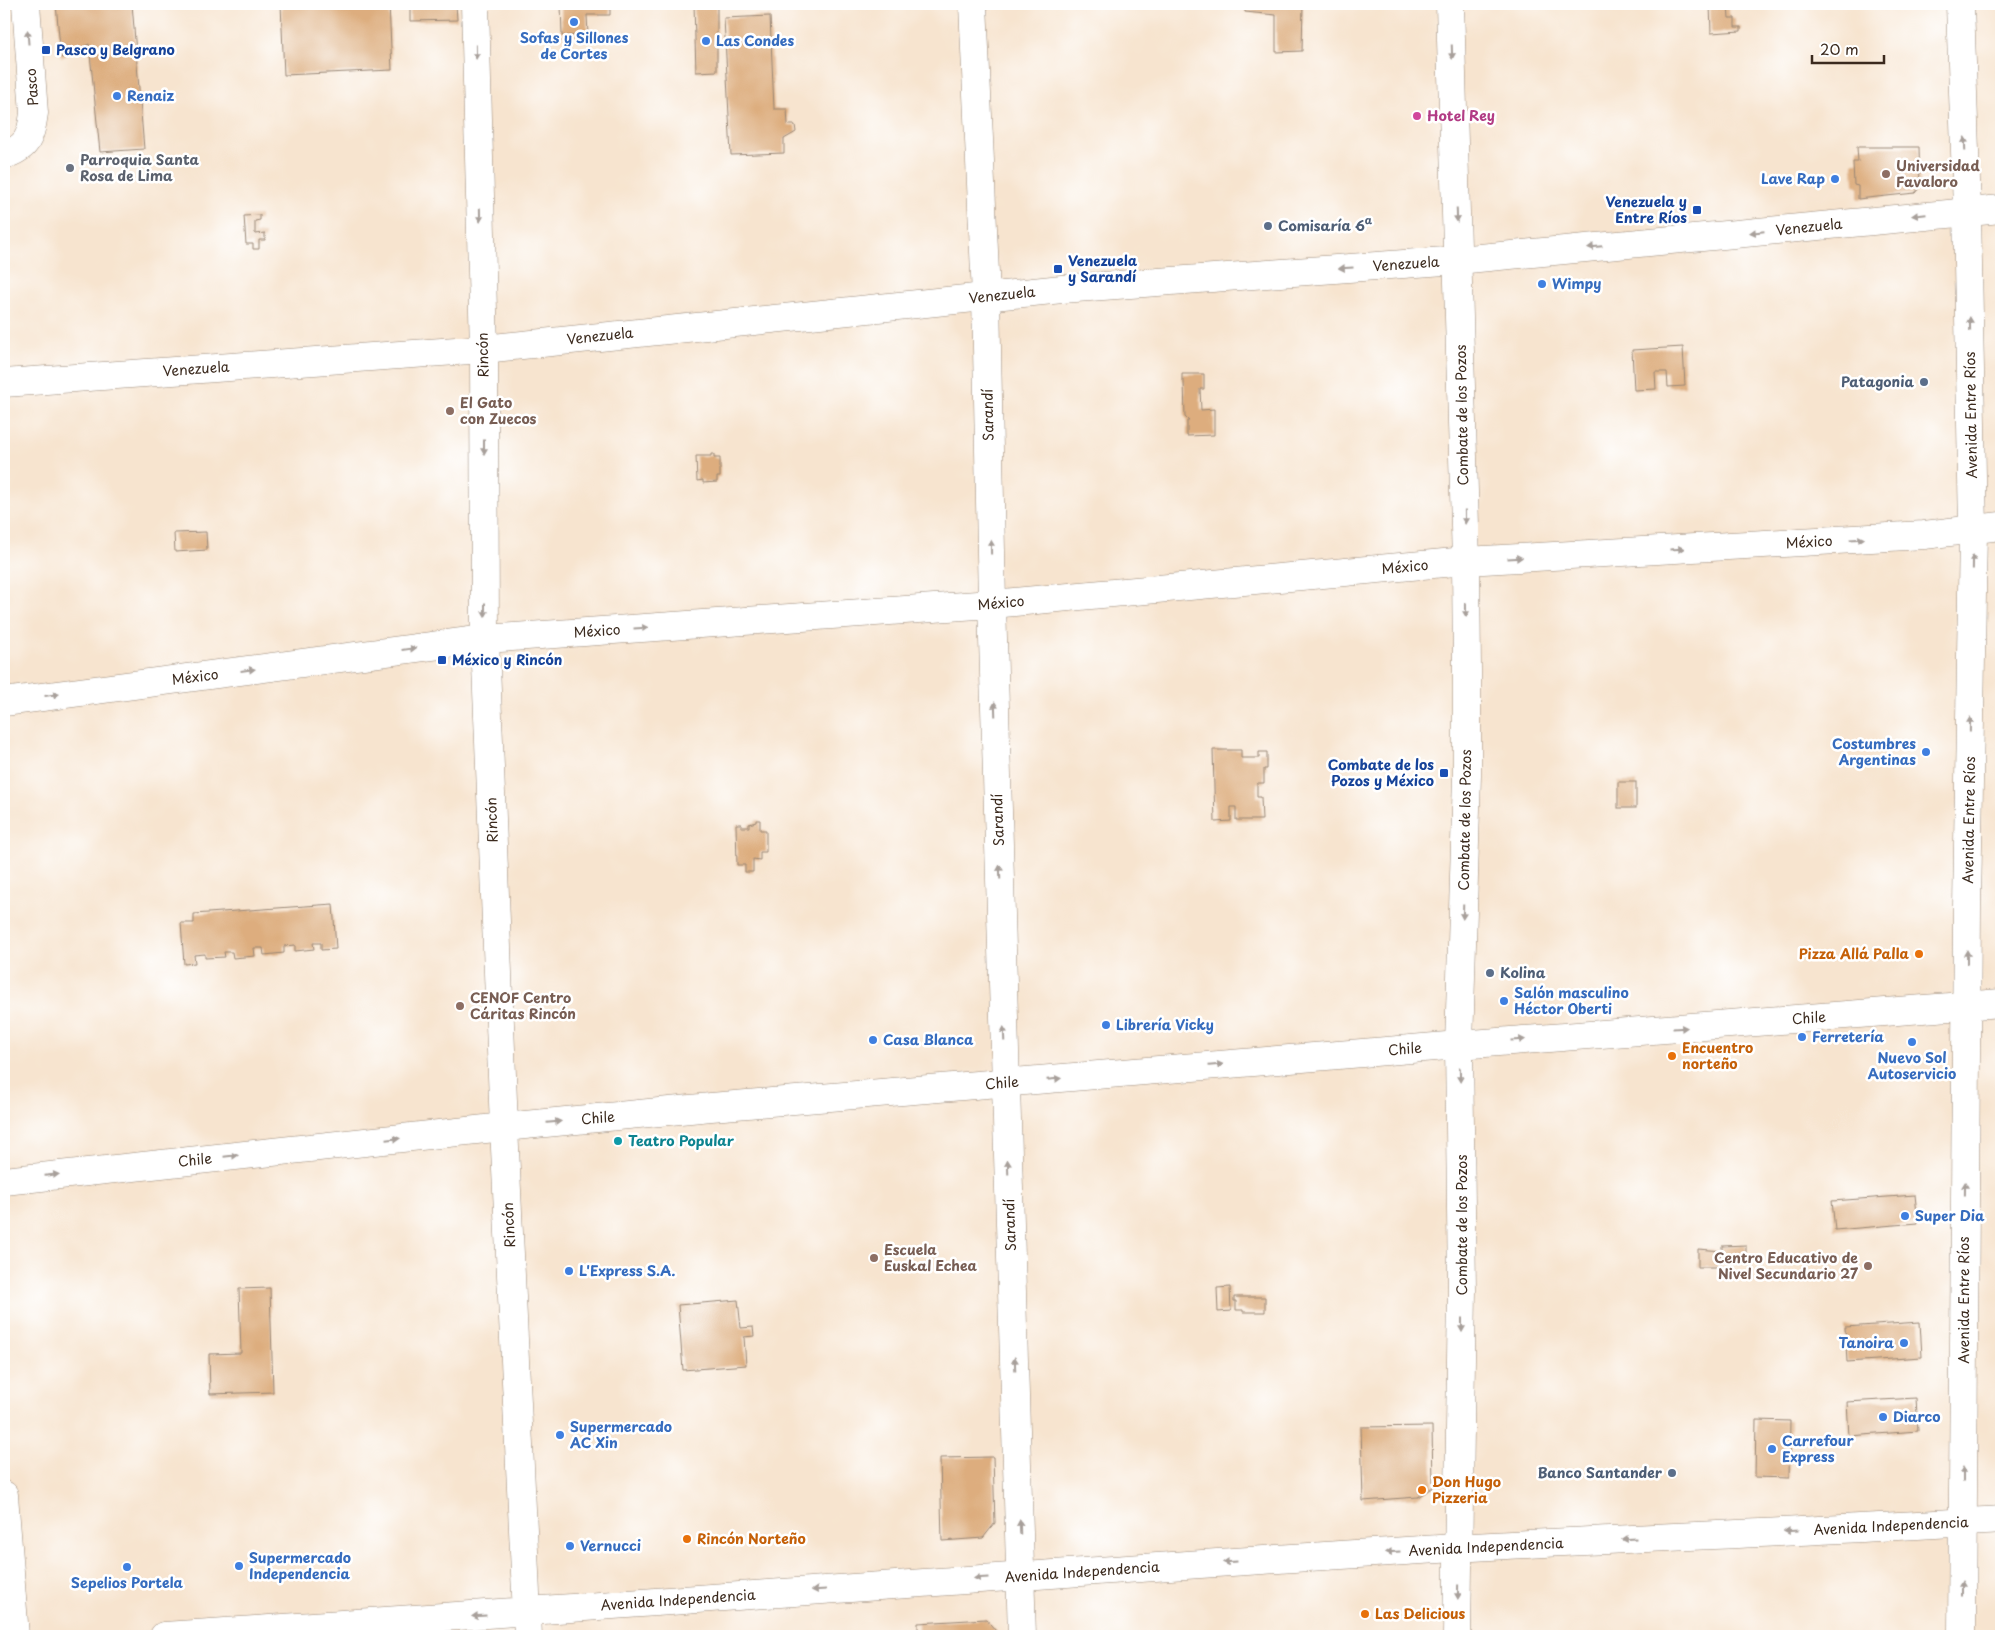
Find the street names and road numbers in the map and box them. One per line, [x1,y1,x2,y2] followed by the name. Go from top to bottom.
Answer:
[20,67,43,107] street label: Pasco
[1775,213,1844,240] street label: Venezuela
[1372,251,1440,276] street label: Venezuela
[968,281,1037,308] street label: Venezuela
[566,322,635,349] street label: Venezuela
[472,332,493,378] street label: Rincón
[1450,344,1473,486] street label: Combate de los Pozos
[1959,351,1982,479] street label: Avenida Entre Ríos
[162,356,230,381] street label: Venezuela
[977,389,998,441] street label: Sarandí
[1785,530,1833,553] street label: México
[1381,554,1429,579] street label: México
[977,590,1025,615] street label: México
[573,618,621,643] street label: México
[170,663,220,690] street label: México
[1453,749,1476,891] street label: Combate de los Pozos
[1957,756,1980,884] street label: Avenida Entre Ríos
[986,793,1009,847] street label: Sarandí
[480,797,503,843] street label: Rincón
[1791,1006,1827,1029] street label: Chile
[1387,1037,1423,1060] street label: Chile
[984,1071,1020,1094] street label: Chile
[580,1106,616,1129] street label: Chile
[177,1147,213,1172] street label: Chile
[1451,1154,1472,1296] street label: Combate de los Pozos
[998,1198,1021,1252] street label: Sarandí
[497,1202,520,1248] street label: Rincón
[1953,1236,1974,1364] street label: Avenida Entre Ríos
[1813,1511,1969,1540] street label: Avenida Independencia
[1408,1532,1564,1561] street label: Avenida Independencia
[1004,1556,1160,1587] street label: Avenida Independencia
[600,1584,756,1615] street label: Avenida Independencia

